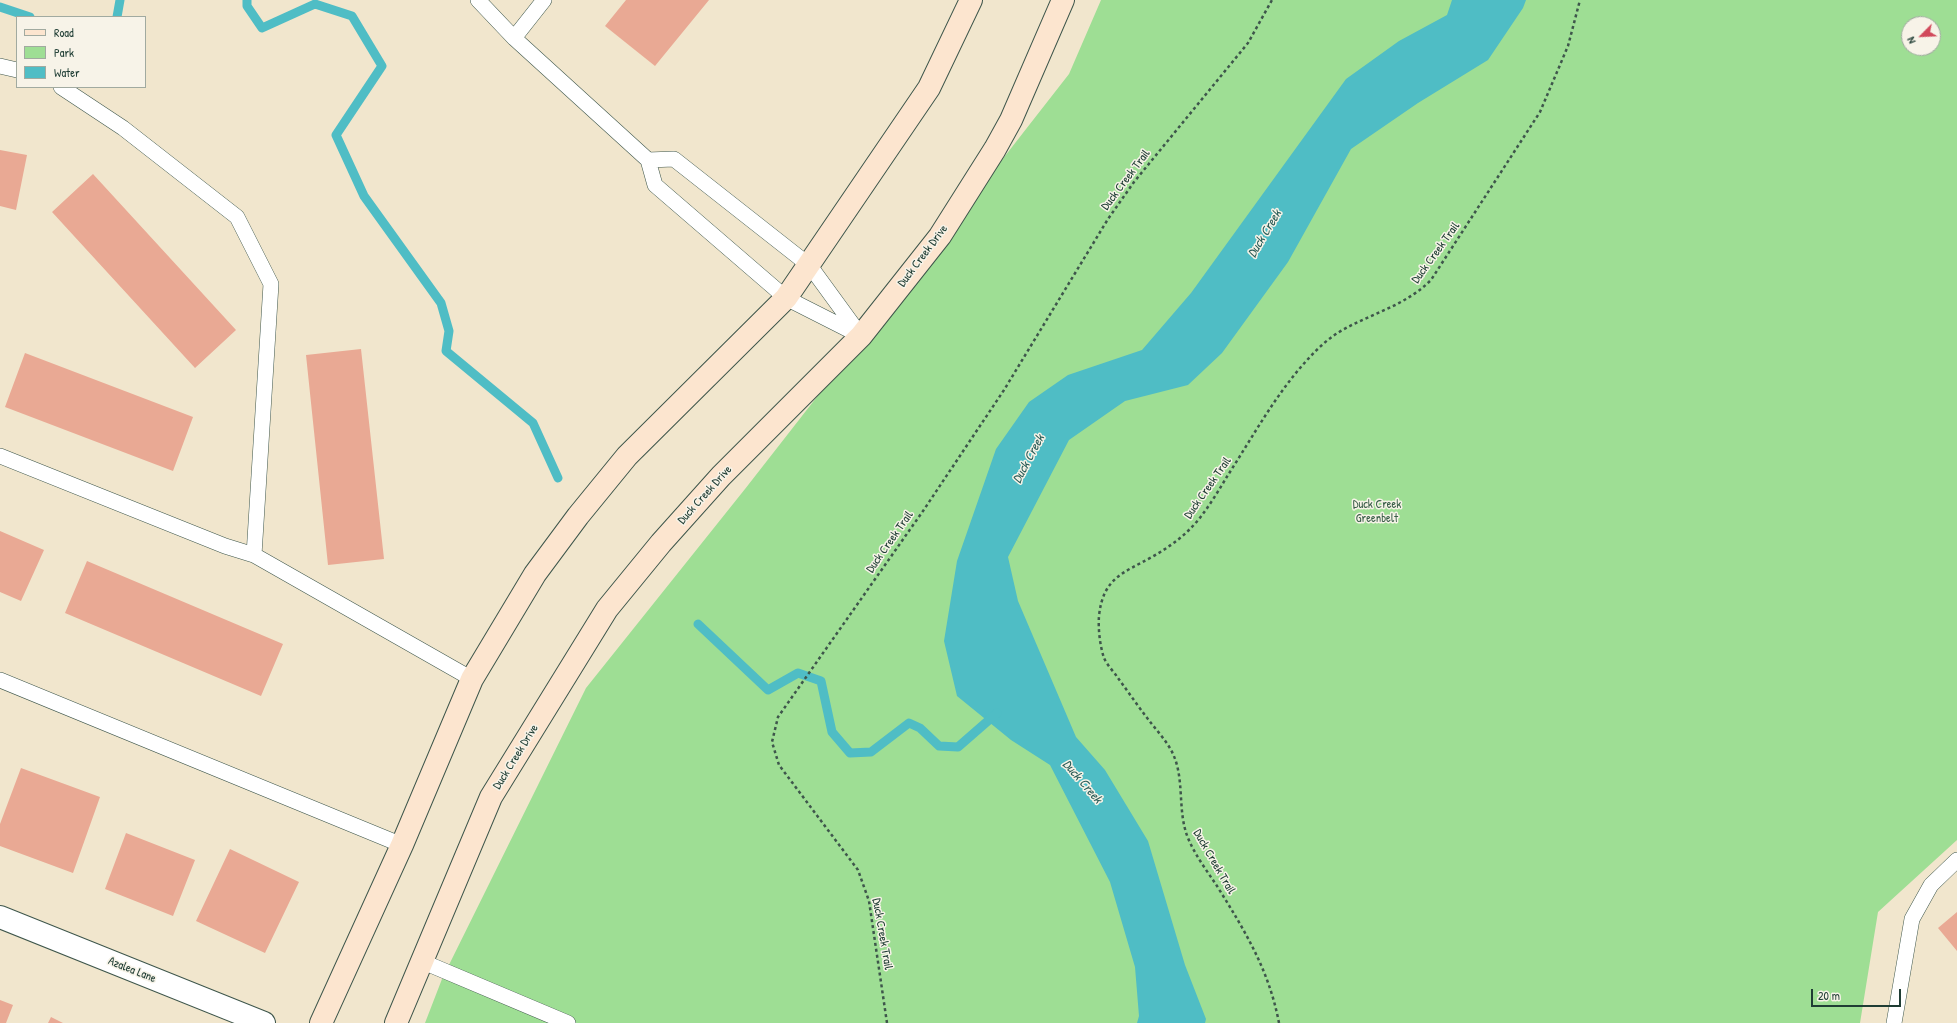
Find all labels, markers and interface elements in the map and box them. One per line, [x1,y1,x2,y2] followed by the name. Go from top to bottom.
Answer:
[16,16,146,88] legend
[1901,16,1941,56] north arrow
[54,24,74,41] text: Road
[1903,35,1919,46] text: N
[54,44,74,61] text: Park
[54,64,80,81] text: Water
[1099,147,1153,213] street label: Duck Creek Trail
[1245,207,1285,261] water label: Duck Creek
[1409,220,1463,286] street label: Duck Creek Trail
[895,222,951,290] street label: Duck Creek Drive
[1010,432,1048,486] water label: Duck Creek
[1181,454,1235,522] street label: Duck Creek Trail
[675,463,735,527] street label: Duck Creek Drive
[1353,498,1401,526] park label: Duck Creek Greenbelt
[863,508,917,576] street label: Duck Creek Trail
[490,722,542,792] street label: Duck Creek Drive
[1059,757,1105,807] water label: Duck Creek
[1190,827,1238,897] street label: Duck Creek Trail
[869,897,895,971] street label: Duck Creek Trail
[106,954,158,986] street label: Azalea Lane
[1813,981,1903,1007] scale bar
[1818,987,1840,1004] text: 20 m

